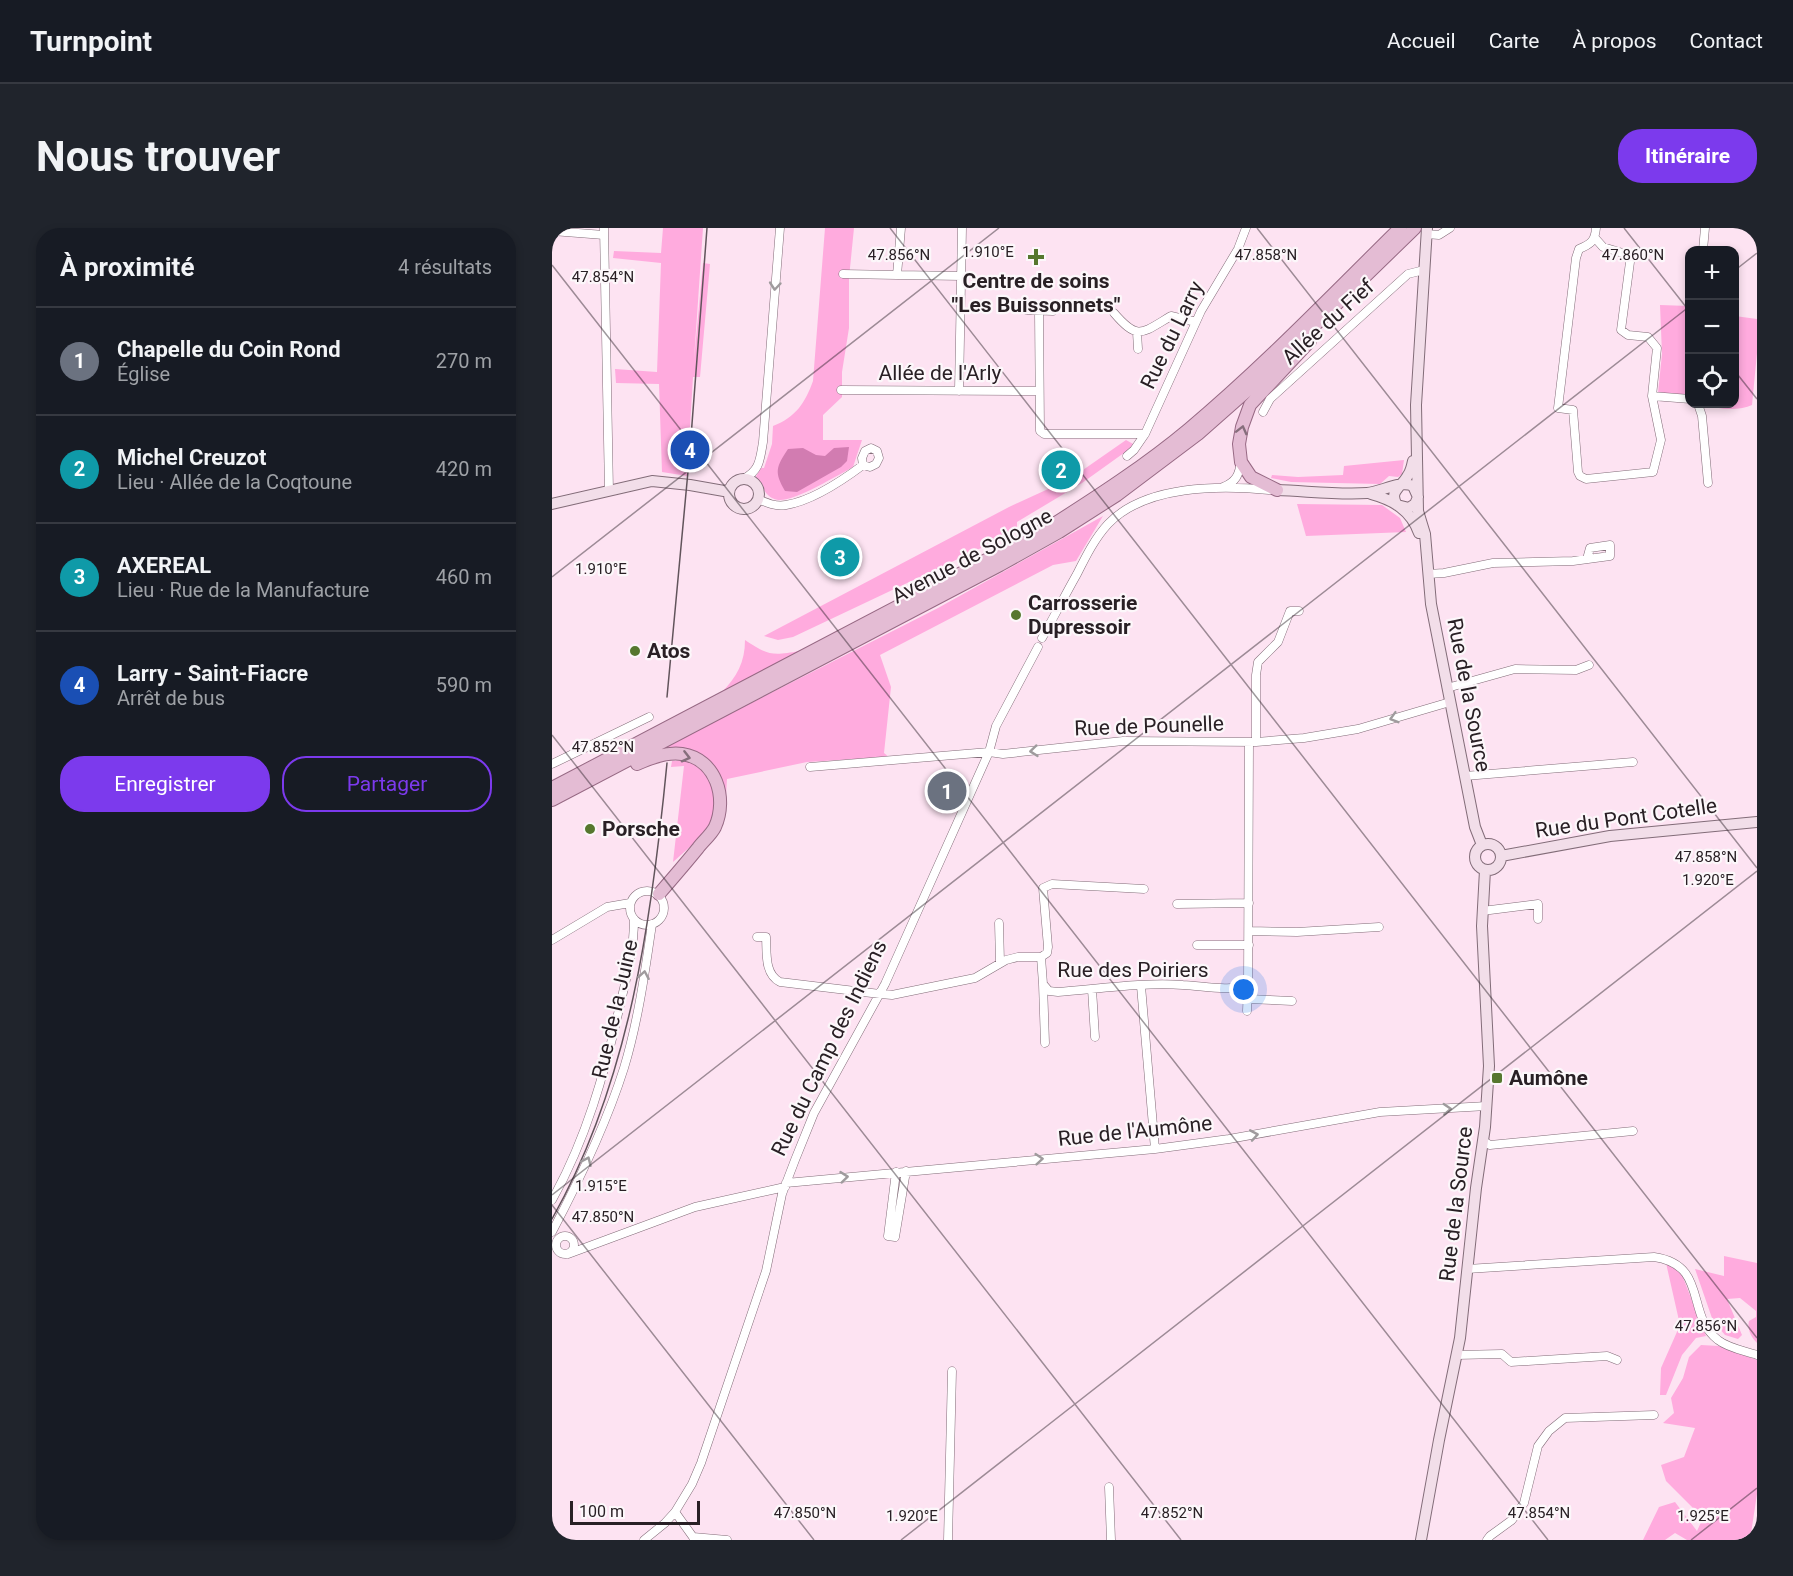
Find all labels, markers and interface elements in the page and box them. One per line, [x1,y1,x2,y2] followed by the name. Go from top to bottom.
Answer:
[30,25,152,58] text: Turnpoint
[1387,29,1456,53] text: Accueil
[1489,29,1539,53] text: Carte
[1572,29,1657,53] text: À propos
[1690,29,1763,53] text: Contact
[1618,129,1757,183] button: Itinéraire
[36,132,280,181] text: Nous trouver
[962,243,1014,261] text: 1.910°E
[868,246,930,264] text: 47.856°N
[1235,246,1297,264] text: 47.858°N
[1602,246,1664,264] text: 47.860°N
[1685,246,1739,408] map controls
[1685,246,1739,300] button: +
[1027,248,1045,266] marker: Centre de soins "Les Buissonnets"
[60,252,194,282] text: À proximité
[398,255,492,279] text: 4 résultats
[572,268,634,286] text: 47.854°N
[951,269,1121,317] place label: Centre de soins "Les Buissonnets"
[1277,274,1379,369] street label: Allée du Fief
[1136,277,1208,393] street label: Rue du Larry
[769,282,782,291] one-way arrow
[1685,300,1739,354] button: −
[117,337,341,362] text: Chapelle du Coin Rond
[74,349,85,373] text: 1
[436,349,492,373] text: 270 m
[1685,354,1739,408] button: locate
[879,361,1002,385] street label: Allée de l'Arly
[117,362,170,386] text: Église
[1235,425,1248,435] one-way arrow
[670,428,710,472] pin: 4
[117,445,266,470] text: Michel Creuzot
[1042,448,1080,492] pin: 2
[74,457,85,481] text: 2
[436,457,492,481] text: 420 m
[117,470,352,494] text: Lieu · Allée de la Coqtoune
[888,504,1056,608] street label: Avenue de Sologne
[820,534,860,580] pin: 3
[117,553,211,578] text: AXEREAL
[575,560,627,578] text: 1.910°E
[74,565,85,589] text: 3
[436,565,492,589] text: 460 m
[117,578,369,602] text: Lieu · Rue de la Manufacture
[1028,591,1137,639] place label: Carrosserie Dupressoir
[1009,608,1023,622] marker: Carrosserie Dupressoir
[1442,616,1496,774] street label: Rue de la Source
[647,639,691,663] place label: Atos
[628,644,642,658] marker: Atos
[117,661,308,686] text: Larry - Saint-Fiacre
[74,673,85,697] text: 4
[436,673,492,697] text: 590 m
[117,686,225,710] text: Arrêt de bus
[1074,711,1224,741] street label: Rue de Pounelle
[1389,711,1399,724] one-way arrow
[572,738,634,756] text: 47.852°N
[1029,744,1038,756] one-way arrow
[681,749,691,762] one-way arrow
[60,756,270,812] button: Enregistrer
[282,756,492,812] button: Partager
[928,768,966,814] pin: 1
[1534,793,1718,843] street label: Rue du Pont Cotelle
[602,817,680,841] place label: Porsche
[583,822,597,836] marker: Porsche
[1675,848,1737,866] text: 47.858°N
[1682,871,1734,889] text: 1.920°E
[766,936,892,1160] street label: Rue du Camp des Indiens
[587,937,643,1081] street label: Rue de la Juine
[1057,958,1209,982] street label: Rue des Poiriers
[637,970,650,980] one-way arrow
[1229,975,1258,1004] your location
[1509,1066,1588,1090] place label: Aumône
[1490,1071,1504,1085] marker: Aumône
[1443,1102,1452,1115] one-way arrow
[1057,1111,1213,1151] street label: Rue de l'Aumône
[1435,1125,1477,1283] street label: Rue de la Source
[1249,1129,1259,1142] one-way arrow
[1034,1153,1043,1166] one-way arrow
[580,1156,592,1167] one-way arrow
[840,1171,849,1184] one-way arrow
[575,1177,627,1195] text: 1.915°E
[572,1208,634,1226] text: 47.850°N
[1675,1317,1737,1335] text: 47.856°N
[570,1498,700,1526] scale bar
[579,1502,624,1521] text: 100 m
[774,1504,836,1522] text: 47.850°N
[1141,1504,1203,1522] text: 47.852°N
[1508,1504,1570,1522] text: 47.854°N
[886,1507,938,1525] text: 1.920°E
[1677,1507,1729,1525] text: 1.925°E

